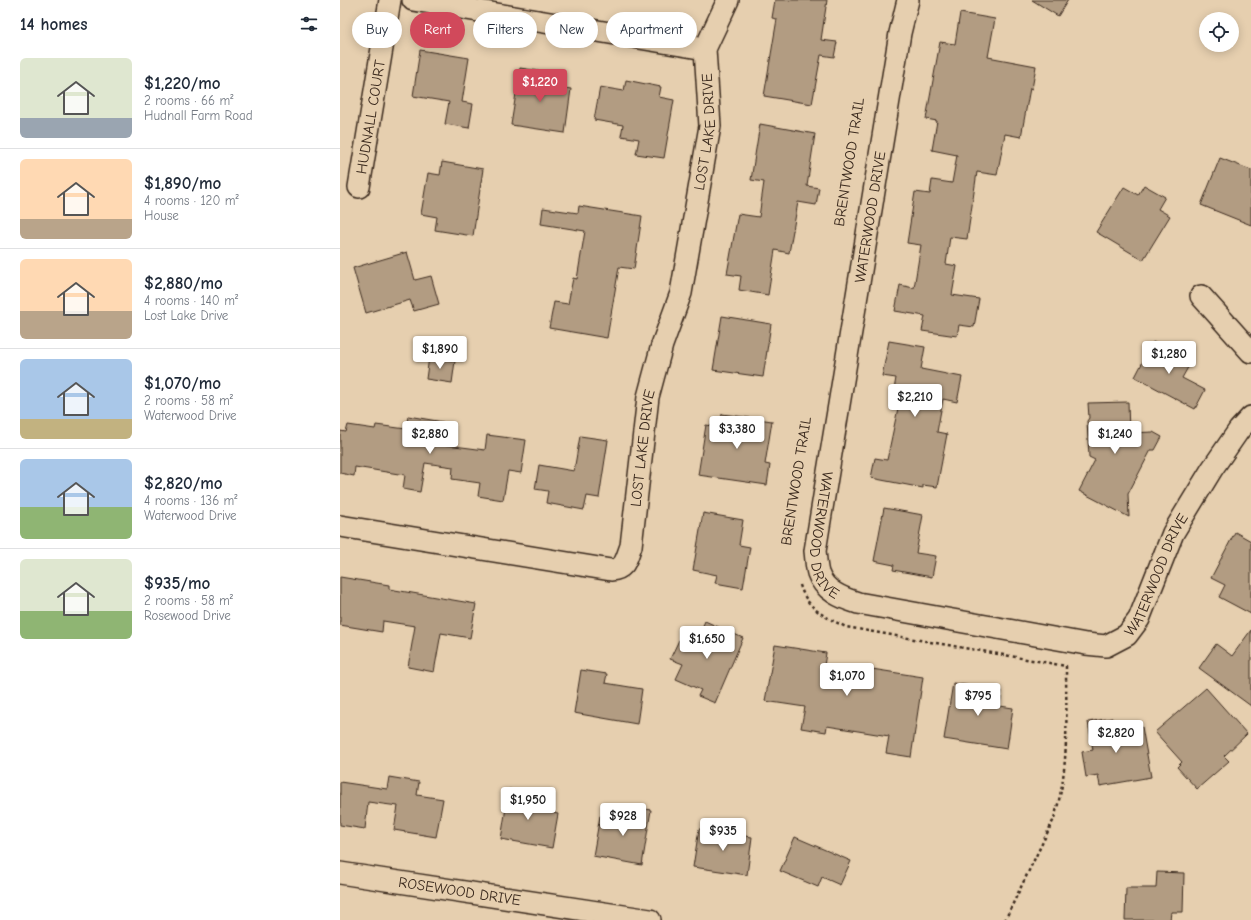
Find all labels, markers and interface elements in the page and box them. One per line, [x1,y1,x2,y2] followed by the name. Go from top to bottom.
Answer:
[352,12,402,48] chip: Buy
[410,12,465,48] chip: Rent
[473,12,537,48] chip: Filters
[545,12,598,48] chip: New
[606,12,697,48] chip: Apartment
[1199,12,1239,52] map controls
[1199,12,1239,52] button: locate
[298,13,320,35] icon: filters
[20,15,87,34] text: 14 homes
[352,58,389,175] street label: HUDNALL COURT
[507,69,573,103] pin: $1,220
[690,73,719,192] street label: LOST LAKE DRIVE
[52,74,100,122] icon: home
[144,74,221,93] text: $1,220/mo
[522,74,558,89] text: $1,220
[144,93,233,108] text: 2 rooms · 66 m²
[830,96,868,228] street label: BRENTWOOD TRAIL
[144,108,253,123] text: Hudnall Farm Road
[851,150,889,284] street label: WATERWOOD DRIVE
[144,174,221,193] text: $1,890/mo
[52,175,100,223] icon: home
[144,193,239,208] text: 4 rooms · 120 m²
[144,208,179,223] text: House
[144,274,223,293] text: $2,880/mo
[52,275,100,323] icon: home
[144,293,238,308] text: 4 rooms · 140 m²
[144,308,228,323] text: Lost Lake Drive
[407,336,473,370] pin: $1,890
[422,341,458,356] text: $1,890
[1136,341,1202,375] pin: $1,280
[1151,346,1187,361] text: $1,280
[144,374,221,393] text: $1,070/mo
[52,375,100,423] icon: home
[882,384,948,418] pin: $2,210
[627,387,659,508] street label: LOST LAKE DRIVE
[897,389,933,404] text: $2,210
[144,393,233,408] text: 2 rooms · 58 m²
[144,408,237,423] text: Waterwood Drive
[777,415,815,547] street label: BRENTWOOD TRAIL
[704,416,770,450] pin: $3,380
[397,421,463,455] pin: $2,880
[718,421,756,436] text: $3,380
[1082,421,1148,455] pin: $1,240
[411,426,449,441] text: $2,880
[1097,426,1133,441] text: $1,240
[806,470,843,603] street label: WATERWOOD DRIVE
[144,474,223,493] text: $2,820/mo
[52,475,100,523] icon: home
[144,493,238,508] text: 4 rooms · 136 m²
[144,508,237,523] text: Waterwood Drive
[1120,510,1192,640] street label: WATERWOOD DRIVE
[144,574,210,593] text: $935/mo
[52,575,100,623] icon: home
[144,593,233,608] text: 2 rooms · 58 m²
[144,608,231,623] text: Rosewood Drive
[674,626,740,660] pin: $1,650
[689,631,725,646] text: $1,650
[814,663,880,697] pin: $1,070
[829,668,865,683] text: $1,070
[954,683,1002,717] pin: $795
[964,688,992,703] text: $795
[1083,720,1149,754] pin: $2,820
[1097,725,1135,740] text: $2,820
[495,787,561,821] pin: $1,950
[510,792,546,807] text: $1,950
[599,803,647,837] pin: $928
[609,808,637,823] text: $928
[699,818,747,852] pin: $935
[709,823,737,838] text: $935
[397,873,522,909] street label: ROSEWOOD DRIVE

